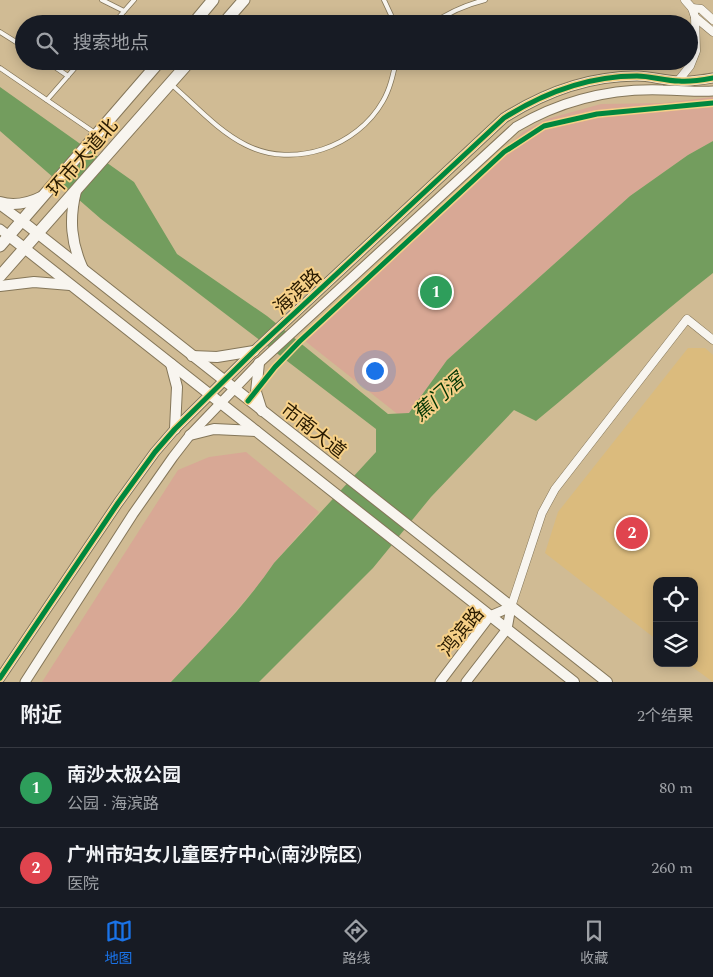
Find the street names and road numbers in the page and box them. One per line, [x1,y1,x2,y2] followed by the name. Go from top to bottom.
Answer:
[41,113,125,203] street label: 环市大道北
[267,262,329,322] street label: 海滨路
[274,396,352,466] street label: 市南大道
[433,601,492,663] street label: 鸿滨路

